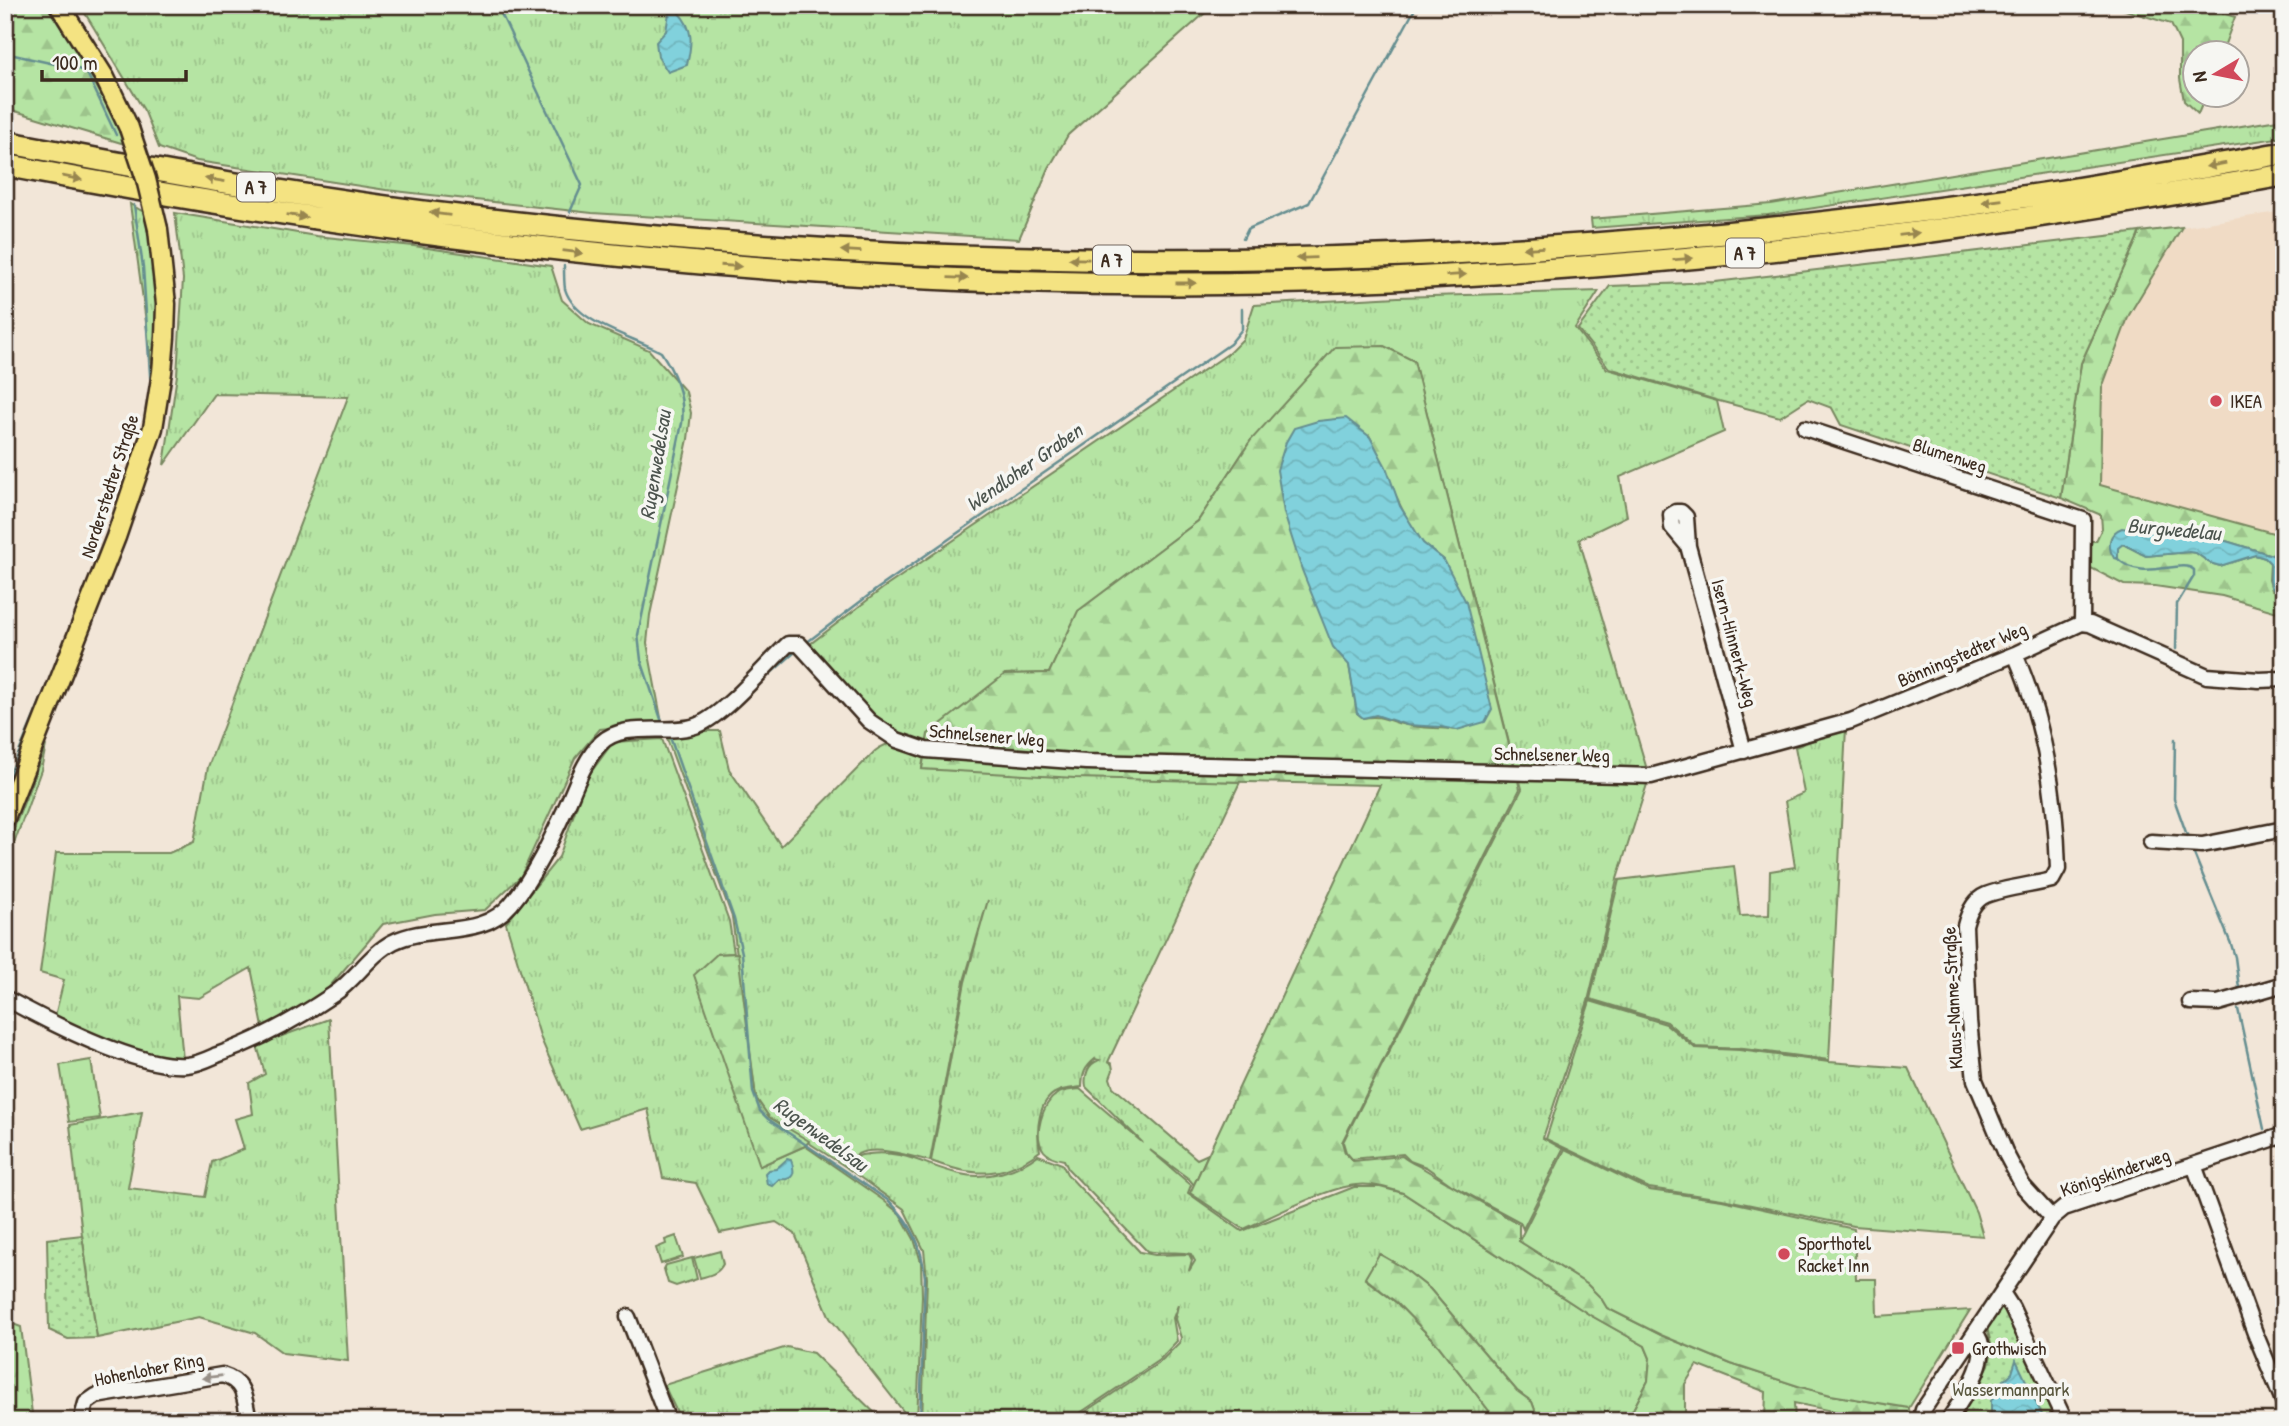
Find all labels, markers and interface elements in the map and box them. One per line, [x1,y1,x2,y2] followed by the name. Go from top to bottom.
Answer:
[42,38,186,82] scale bar
[2180,38,2250,108] north arrow
[52,48,98,77] text: 100 m
[2186,70,2213,84] text: N
[2205,160,2227,171] one-way arrow
[237,172,275,202] road number: A 7
[61,173,83,184] one-way arrow
[204,175,226,186] one-way arrow
[1981,196,2003,207] one-way arrow
[429,209,451,220] one-way arrow
[286,211,308,222] one-way arrow
[1898,229,1920,240] one-way arrow
[1726,239,1764,268] road number: A 7
[1522,243,1544,254] one-way arrow
[840,245,862,256] one-way arrow
[1093,246,1131,274] road number: A 7
[562,247,584,258] one-way arrow
[1295,252,1317,263] one-way arrow
[1068,253,1090,265] one-way arrow
[1672,253,1694,264] one-way arrow
[720,261,742,272] one-way arrow
[1445,269,1467,280] one-way arrow
[947,273,969,284] one-way arrow
[1175,277,1197,289] one-way arrow
[2230,388,2262,414] place label: IKEA
[2208,393,2224,409] marker: IKEA
[632,407,678,522] water label: Rugenwedelsau
[74,410,145,561] street label: Norderstedter Straße
[960,415,1089,518] water label: Wendloher Graben
[1910,431,1990,479] street label: Blumenweg
[2126,510,2223,548] water label: Burgwedelau
[1705,576,1765,710] street label: Isern-Hinnerk-Weg
[1893,615,2031,693] street label: Bönningstedter Weg
[928,717,1046,753] street label: Schnelsener Weg
[1494,740,1610,768] street label: Schnelsener Weg
[1935,926,1969,1070] street label: Klaus-Nanne-Straße
[768,1090,875,1179] water label: Rugenwedelsau
[2057,1141,2173,1203] street label: Königskinderweg
[1798,1230,1872,1278] place label: Sporthotel Racket Inn
[1776,1246,1792,1262] marker: Sporthotel Racket Inn
[1972,1335,2046,1361] place label: Grothwisch
[1950,1340,1966,1356] marker: Grothwisch
[92,1346,206,1392] street label: Hohenloher Ring
[201,1372,223,1383] one-way arrow
[1953,1376,2070,1402] park label: Wassermannpark

